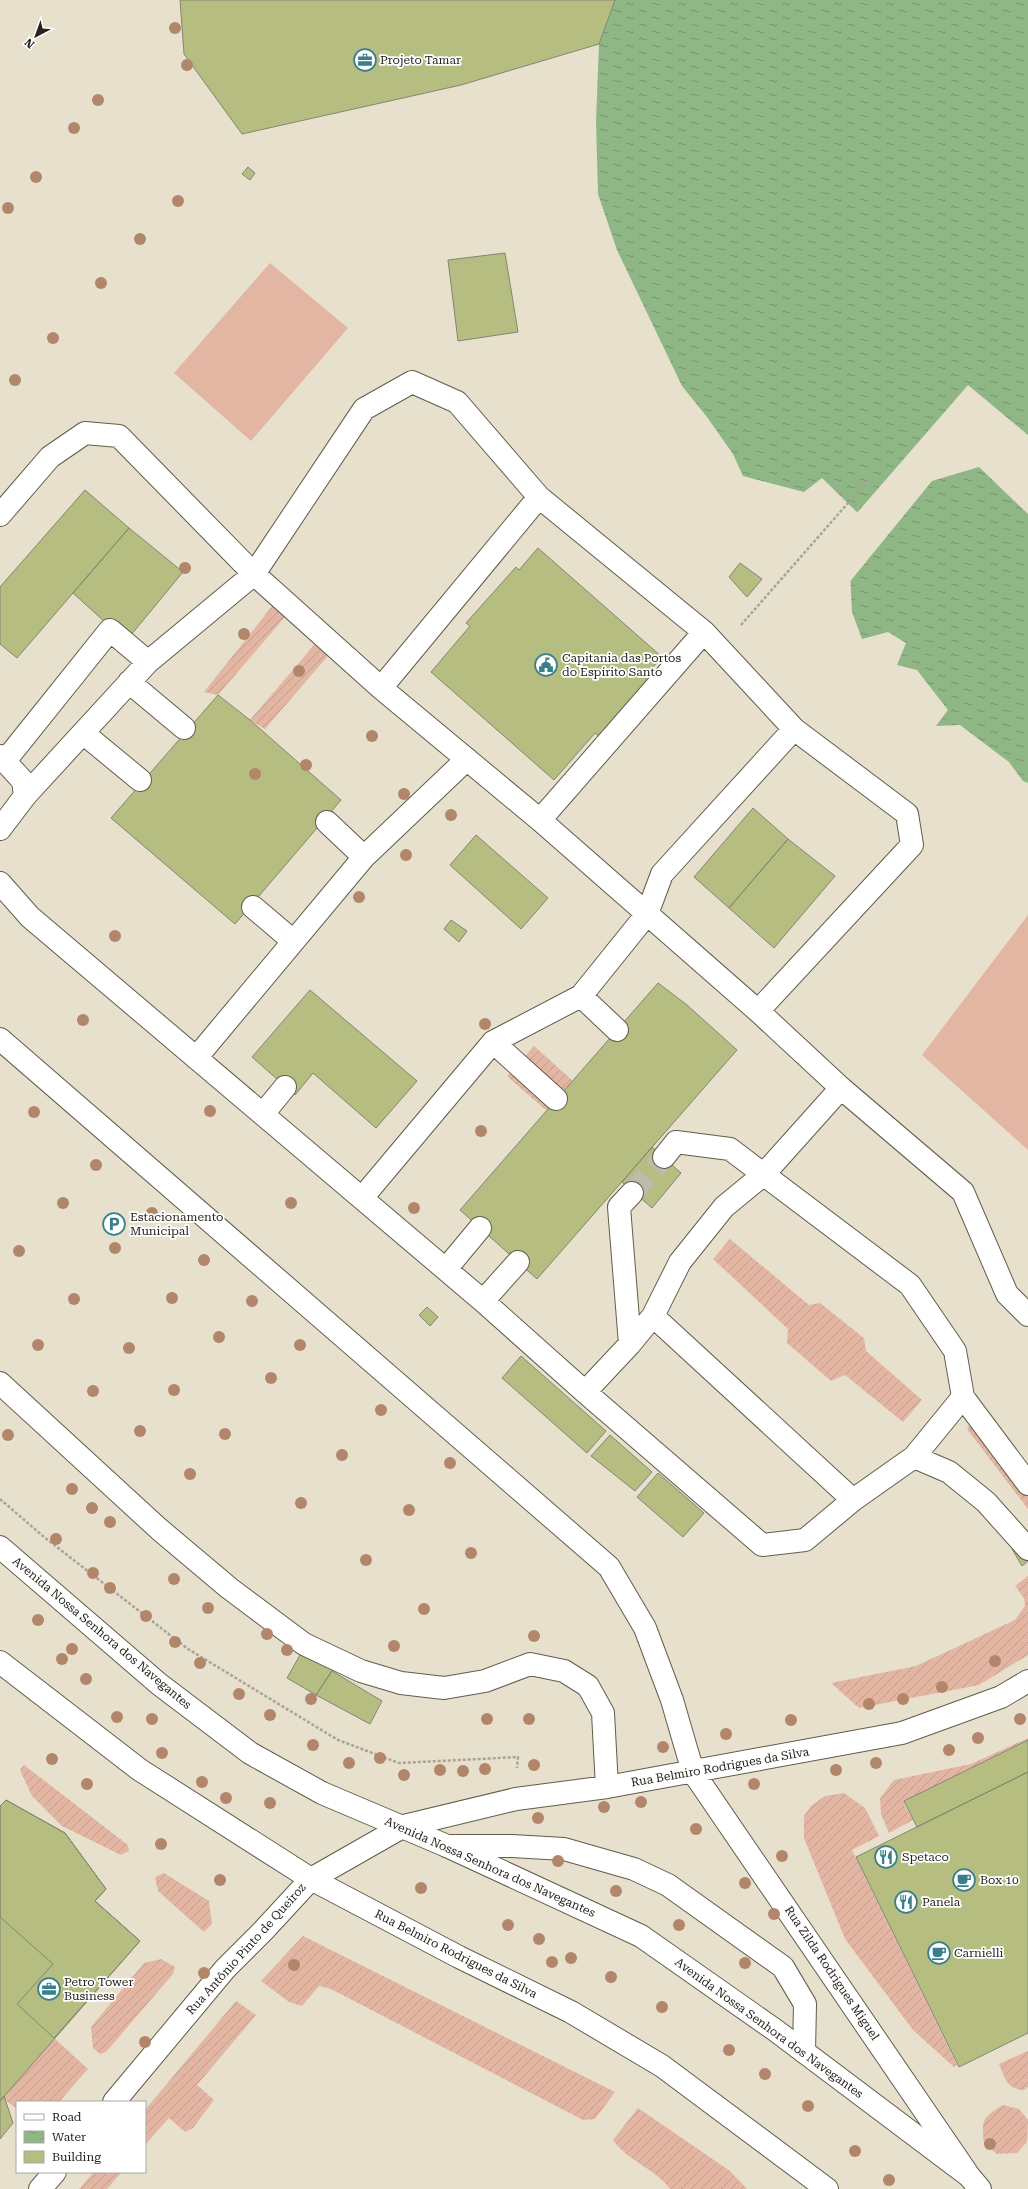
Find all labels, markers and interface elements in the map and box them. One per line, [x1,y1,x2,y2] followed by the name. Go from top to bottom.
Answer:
[16,16,56,56] north arrow
[22,35,37,51] text: N
[352,47,378,73] office icon: Projeto Tamar
[380,53,461,67] place label: Projeto Tamar
[562,651,681,679] place label: Capitania das Portos do Espírito Santo
[533,652,559,678] public building icon: Capitania das Portos do Espírito Santo
[130,1210,223,1238] place label: Estacionamento Municipal
[101,1211,127,1237] parking icon: Estacionamento Municipal
[10,1554,195,1712] street label: Avenida Nossa Senhora dos Navegantes
[630,1744,811,1790] street label: Rua Belmiro Rodrigues da Silva
[382,1814,598,1920] street label: Avenida Nossa Senhora dos Navegantes
[873,1844,899,1870] restaurant icon: Spetaco
[902,1850,949,1864] place label: Spetaco
[951,1867,977,1893] cafe icon: Box 10
[980,1873,1019,1887] place label: Box 10
[183,1880,309,2017] street label: Rua Antônio Pinto de Queiroz
[893,1889,919,1915] restaurant icon: Panela
[922,1895,961,1909] place label: Panela
[782,1903,882,2043] street label: Rua Zilda Rodrigues Miguel
[372,1907,540,2001] street label: Rua Belmiro Rodrigues da Silva
[926,1940,952,1966] cafe icon: Carnielli
[954,1946,1003,1960] place label: Carnielli
[672,1955,866,2101] street label: Avenida Nossa Senhora dos Navegantes
[64,1975,133,2003] place label: Petro Tower Business
[36,1976,62,2002] office icon: Petro Tower Business
[16,2101,146,2173] legend
[52,2110,82,2124] text: Road
[52,2130,86,2144] text: Water
[52,2150,101,2164] text: Building

